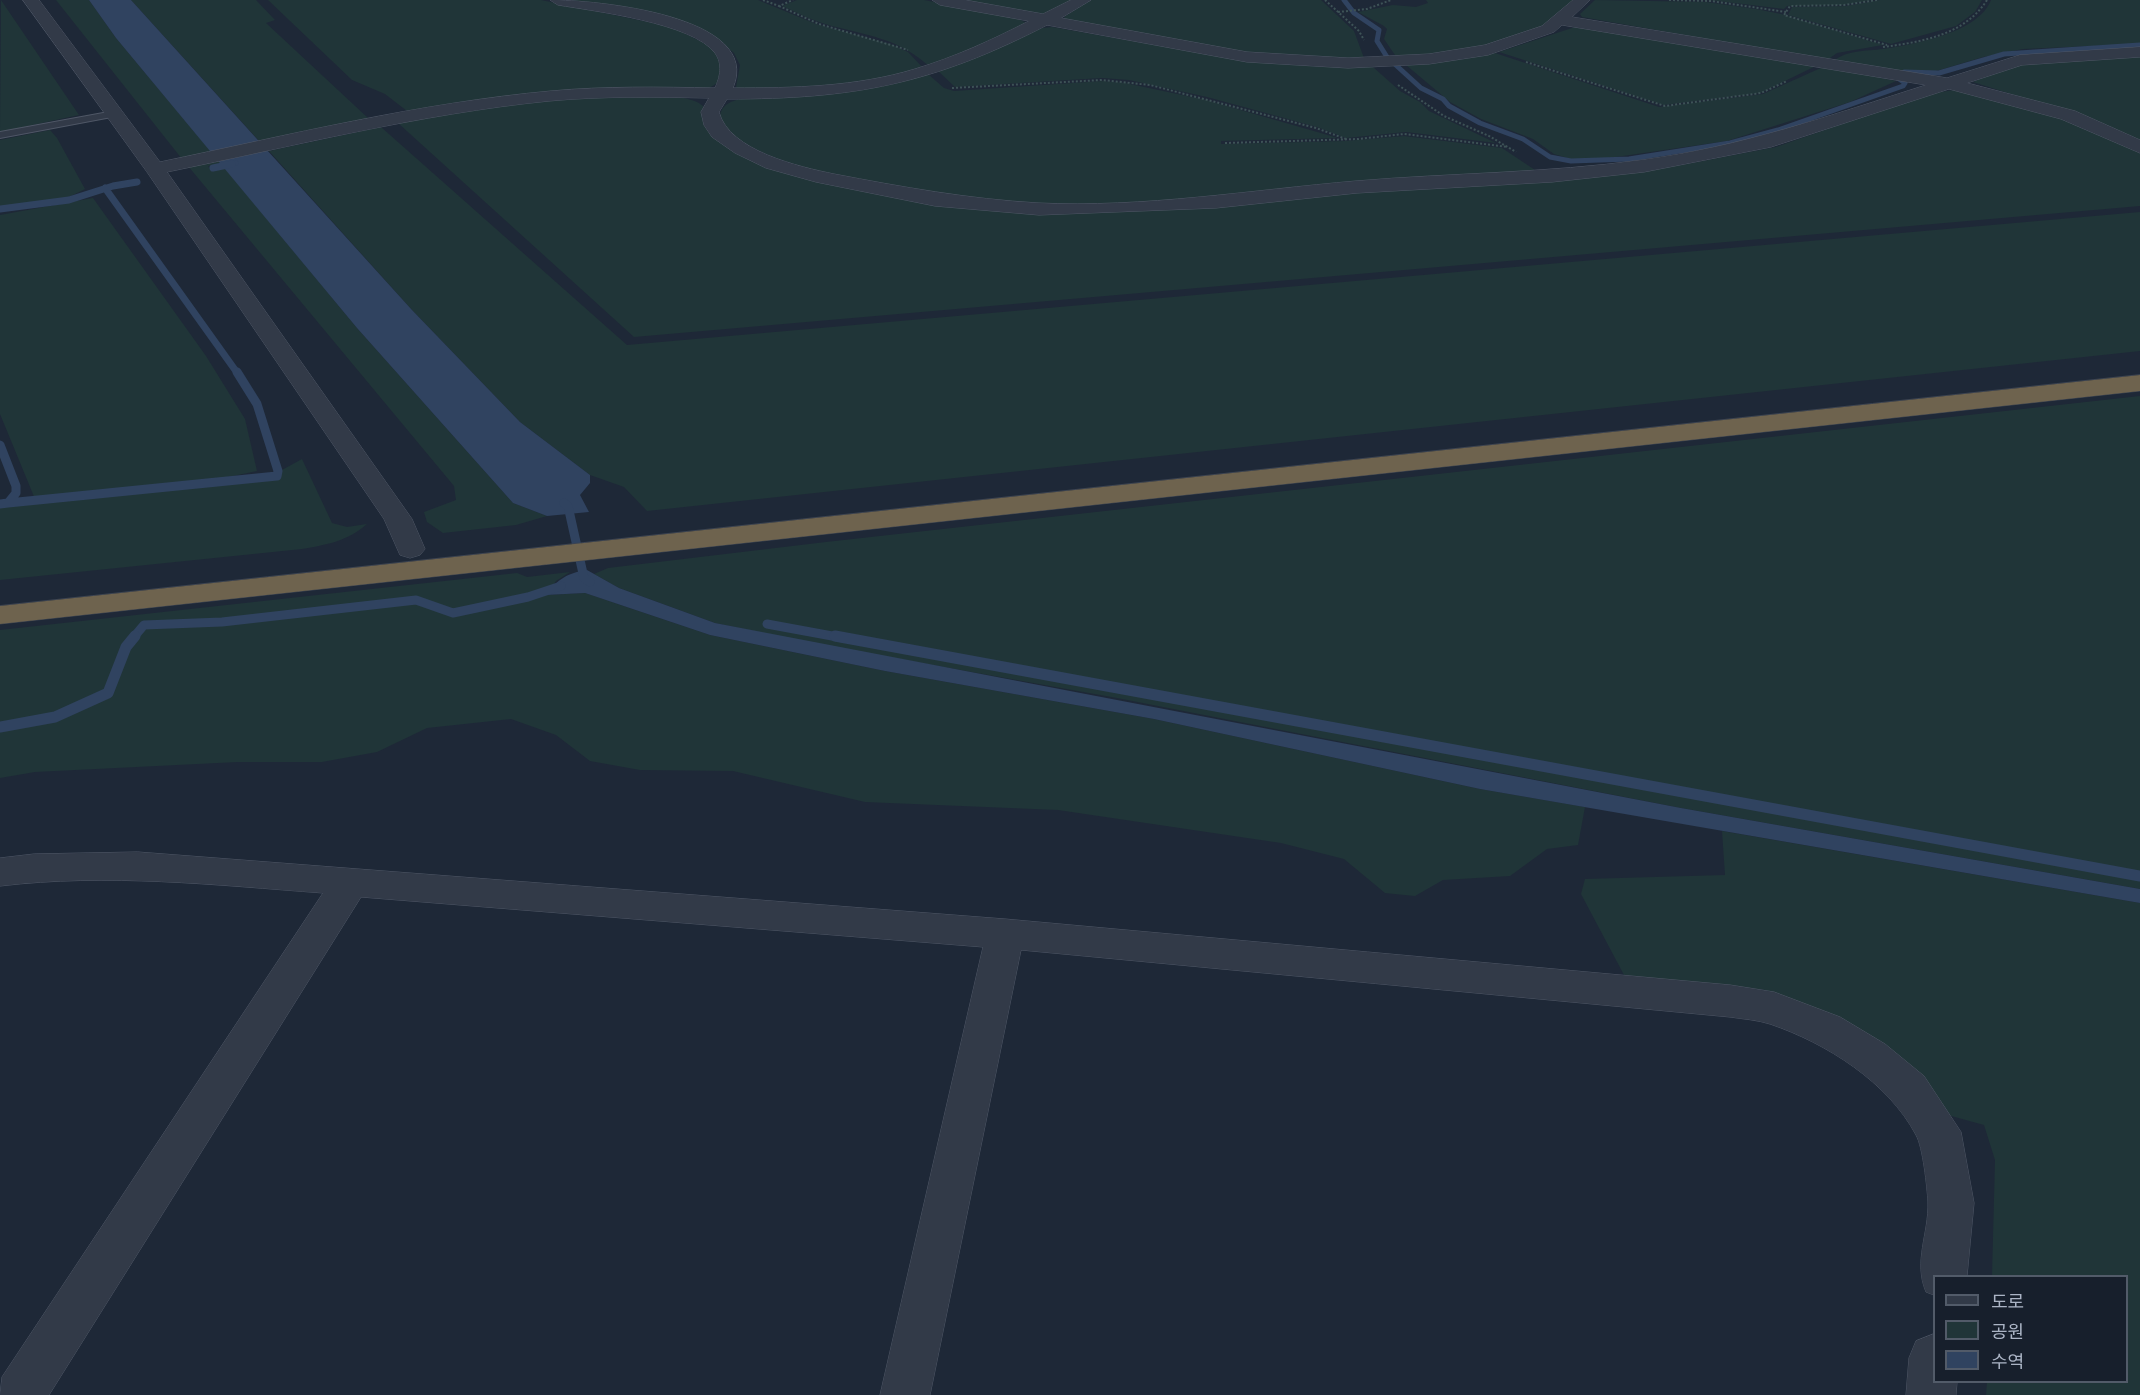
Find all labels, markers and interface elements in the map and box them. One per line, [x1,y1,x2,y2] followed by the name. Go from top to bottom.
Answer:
[1933,1275,2128,1383] legend
[1991,1290,2024,1312] text: 도로
[1991,1320,2024,1342] text: 공원
[1991,1350,2024,1372] text: 수역

